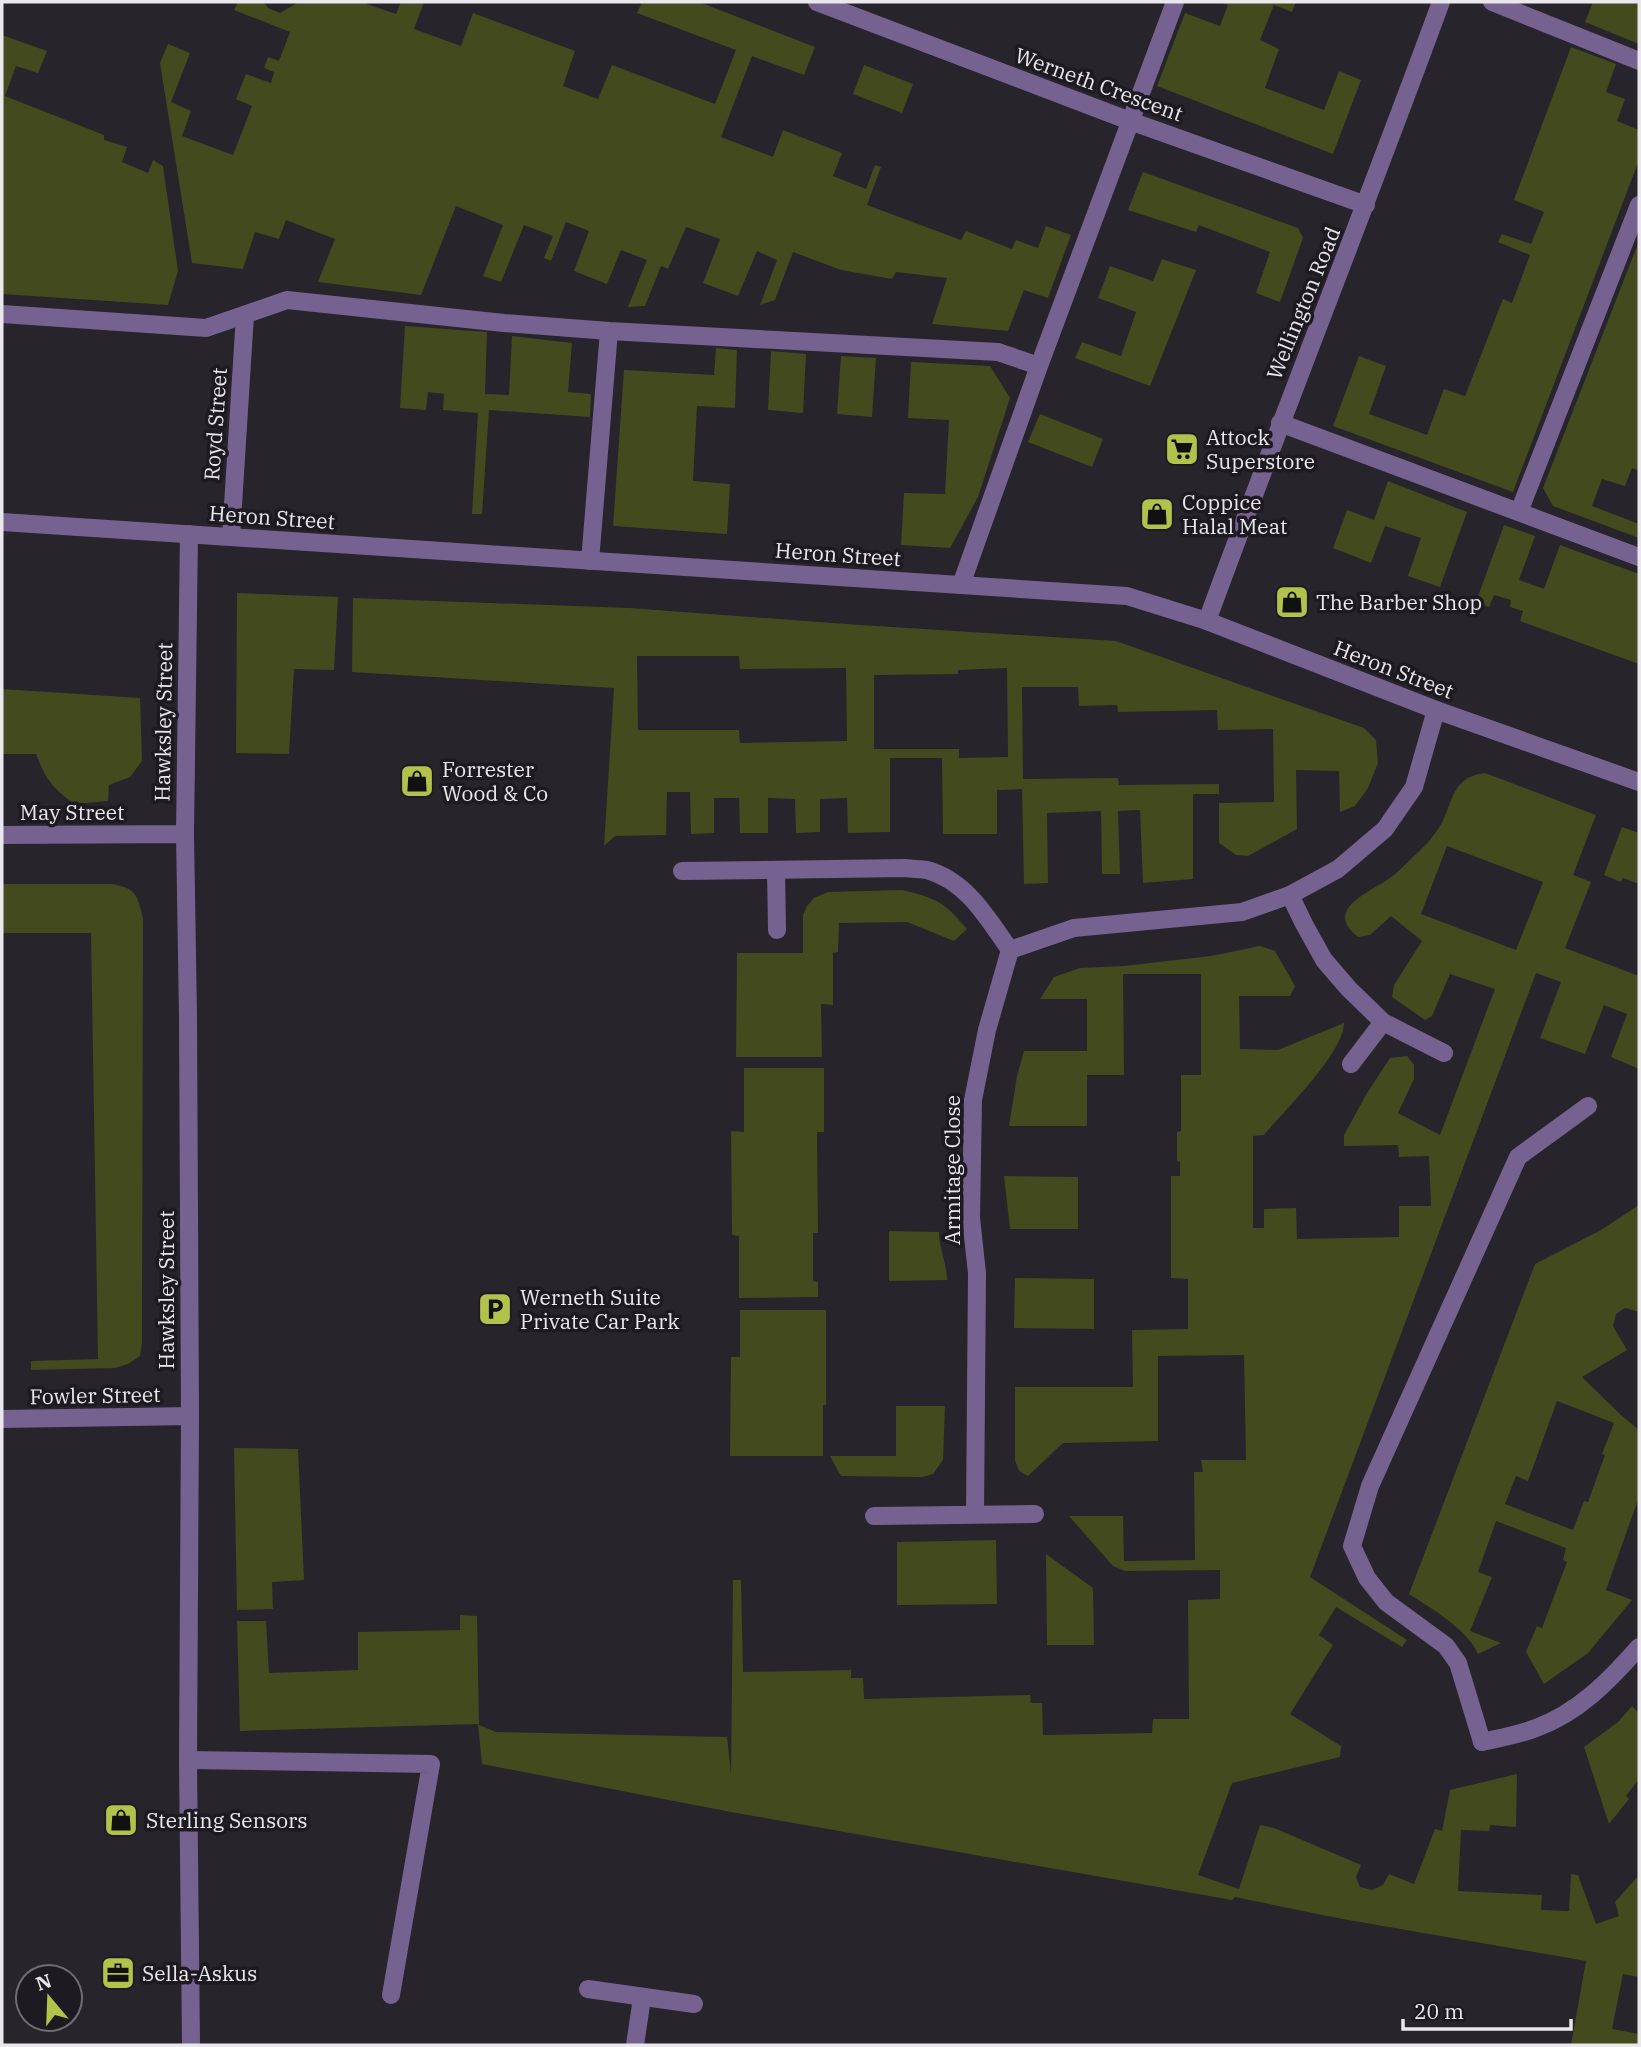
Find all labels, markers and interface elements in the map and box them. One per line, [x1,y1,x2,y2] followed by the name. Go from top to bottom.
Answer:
[1011,41,1187,127] street label: Werneth Crescent
[1260,222,1346,384] street label: Wellington Road
[197,367,233,481] street label: Royd Street
[1206,423,1315,475] place label: Attock Superstore
[1163,430,1201,468] supermarket icon: Attock Superstore
[1182,488,1287,540] place label: Coppice Halal Meat
[1138,495,1176,533] shop icon: Coppice Halal Meat
[208,499,336,535] street label: Heron Street
[774,536,902,572] street label: Heron Street
[1273,583,1311,621] shop icon: The Barber Shop
[1316,588,1482,616] place label: The Barber Shop
[1330,633,1458,705] street label: Heron Street
[148,642,178,802] street label: Hawksley Street
[442,755,548,807] place label: Forrester Wood & Co
[398,762,436,800] shop icon: Forrester Wood & Co
[20,798,124,826] street label: May Street
[938,1095,966,1245] street label: Armitage Close
[152,1210,180,1370] street label: Hawksley Street
[520,1283,680,1335] place label: Werneth Suite Private Car Park
[476,1290,514,1328] parking icon: Werneth Suite Private Car Park
[29,1380,161,1410] street label: Fowler Street
[102,1801,140,1839] shop icon: Sterling Sensors
[146,1806,308,1834] place label: Sterling Sensors
[99,1954,137,1992] office icon: Sella-Askus
[142,1959,257,1987] place label: Sella-Askus
[14,1963,84,2033] north arrow
[32,1968,54,1996] text: N
[1403,1988,1571,2032] scale bar
[1414,1997,1464,2025] text: 20 m

